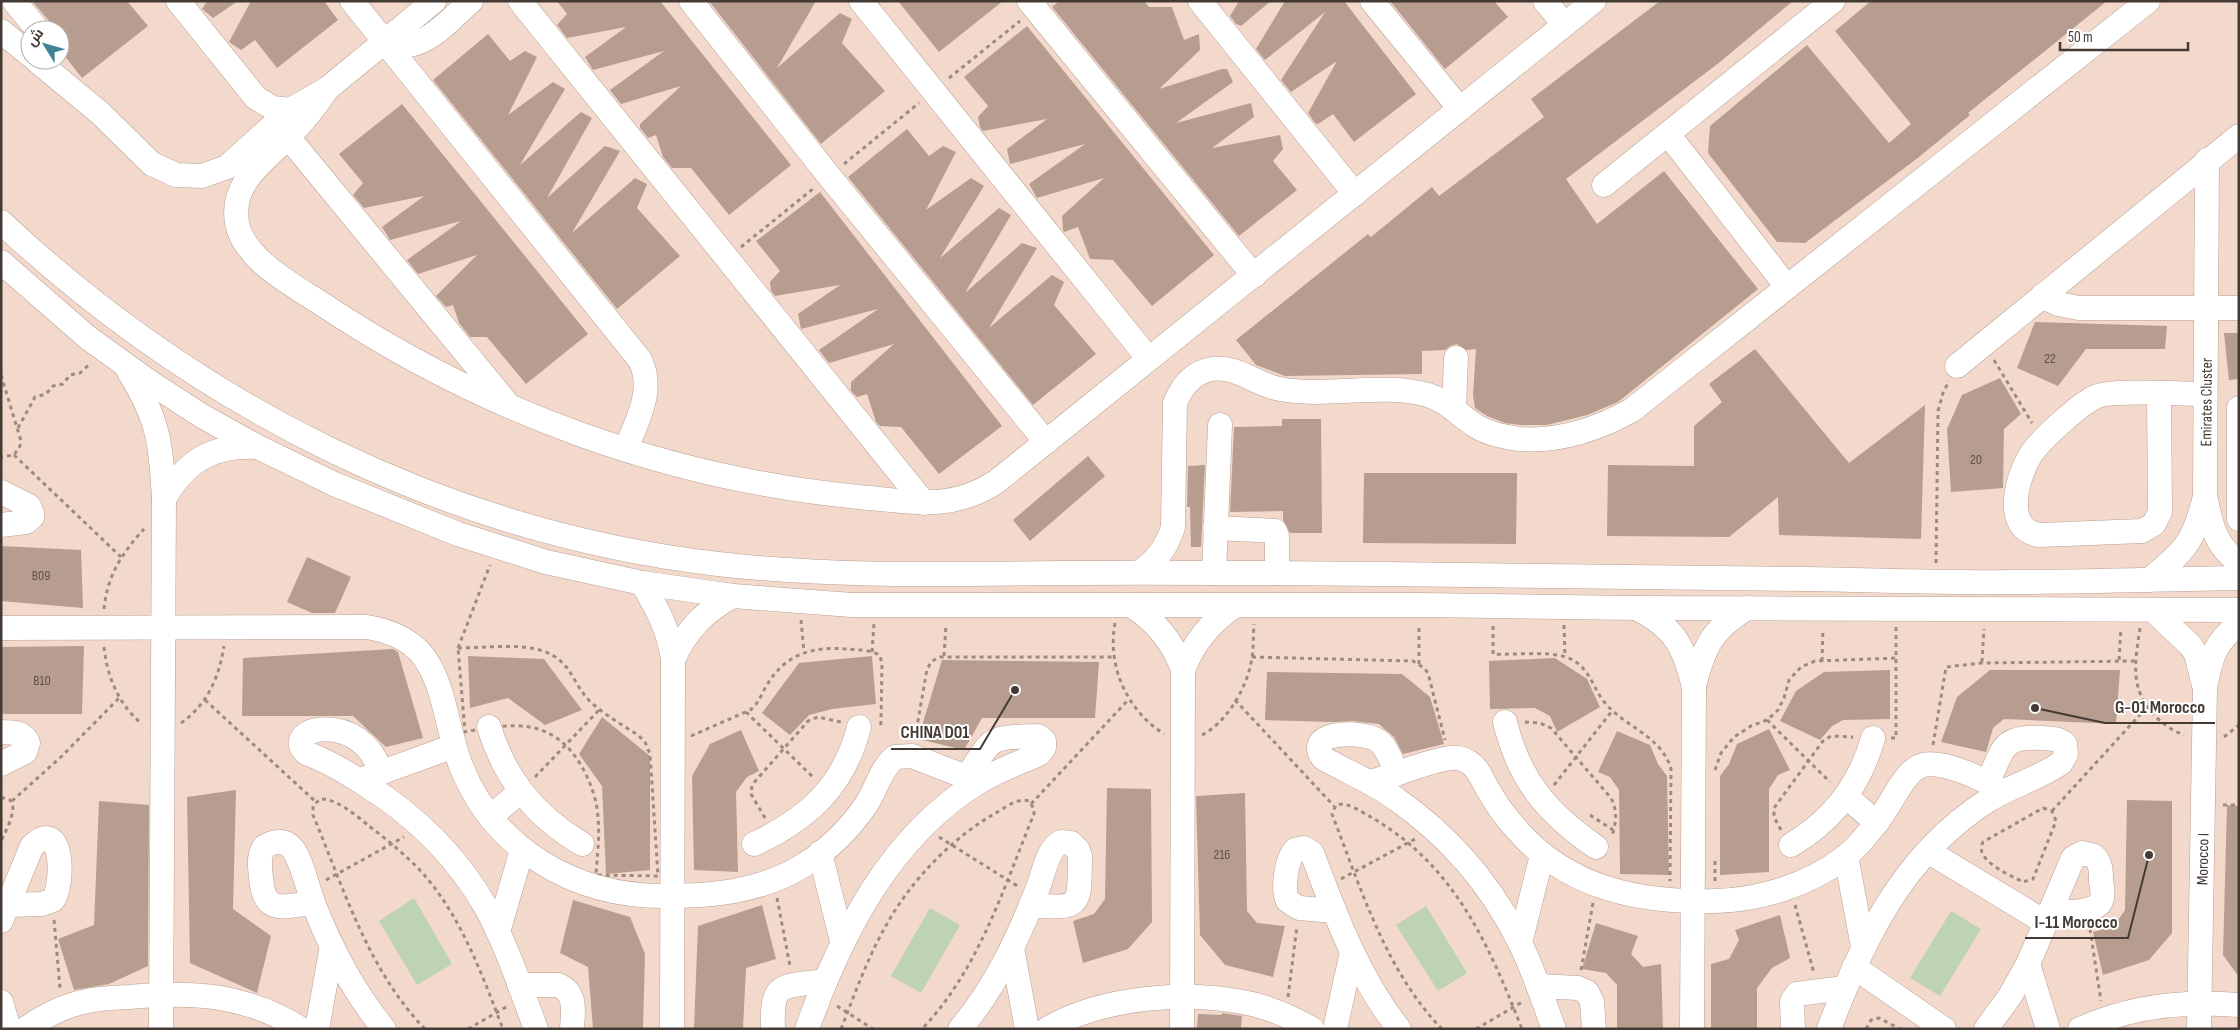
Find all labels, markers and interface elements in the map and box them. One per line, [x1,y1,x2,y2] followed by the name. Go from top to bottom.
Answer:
[20,20,70,70] north arrow
[2060,20,2188,52] scale bar
[23,25,47,50] text: ش
[2068,28,2093,47] text: 50 m
[2044,350,2056,367] house number: 22
[2197,357,2217,446] street label: Emirates Cluster
[1970,451,1982,468] house number: 20
[32,567,50,584] house number: B09
[33,672,51,689] house number: B10
[2105,690,2215,723] callout: G-01 Morocco
[2115,697,2205,718] text: G-01 Morocco
[891,716,980,749] callout: CHINA D01
[901,722,969,743] text: CHINA D01
[2194,833,2213,885] street label: Morocco I
[1214,846,1230,863] house number: 216
[2025,905,2128,938] callout: I-11 Morocco
[2034,912,2118,933] text: I-11 Morocco

